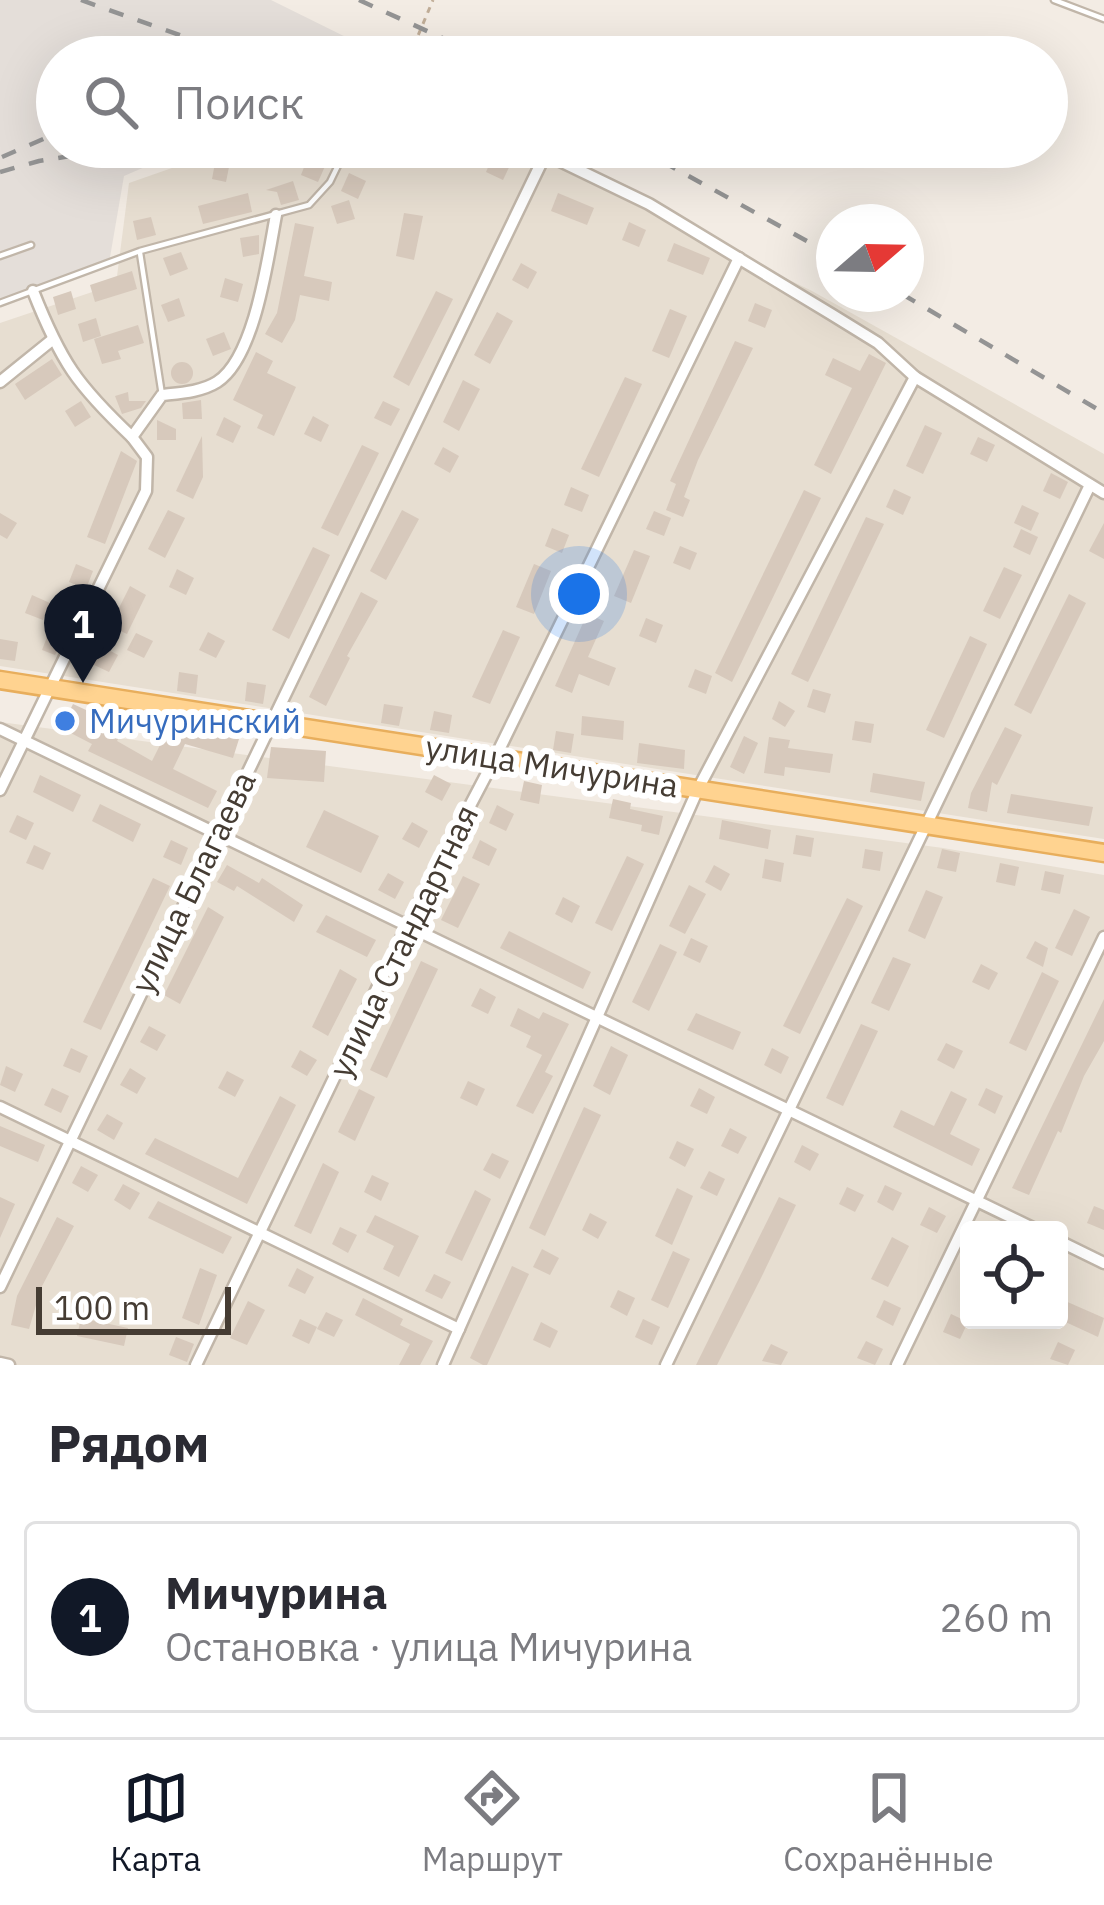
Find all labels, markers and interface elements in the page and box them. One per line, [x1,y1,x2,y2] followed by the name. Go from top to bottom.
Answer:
[36,36,1068,168] search box
[78,69,144,135] icon: search
[174,73,304,131] text: Поиск
[816,204,924,312] north arrow
[549,564,609,624] your location
[44,584,122,683] pin: 1
[89,699,301,742] place label: Мичуринский
[52,708,78,734] marker: Мичуринский
[423,724,681,807] street label: улица Мичурина
[120,764,265,1000] street label: улица Благаева
[318,797,487,1084] street label: улица Стандартная
[960,1221,1068,1329] map controls
[960,1221,1068,1329] button: locate
[36,1281,231,1334] scale bar
[54,1286,150,1329] text: 100 m
[48,1410,210,1476] text: Рядом
[165,1563,387,1621] text: Мичурина
[78,1592,102,1643] text: 1
[940,1592,1053,1643] text: 260 m
[165,1621,692,1672] text: Остановка · улица Мичурина
[110,1765,201,1880] tab: Карта
[422,1765,563,1880] tab: Маршрут
[783,1765,994,1880] tab: Сохранённые

